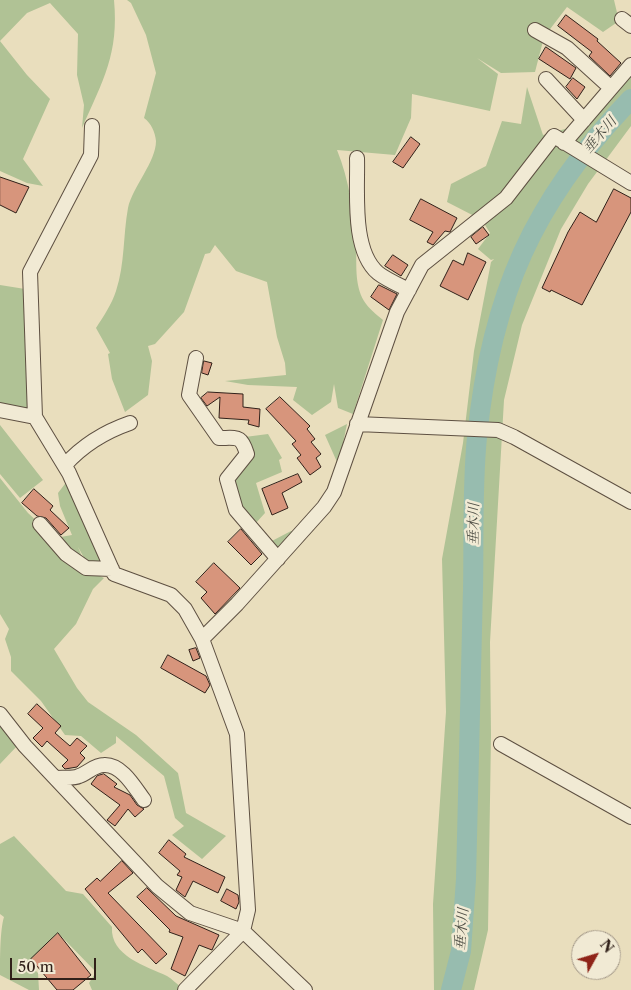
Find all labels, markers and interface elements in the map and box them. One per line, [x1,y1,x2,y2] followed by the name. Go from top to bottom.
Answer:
[580,114,620,156] water label: 垂木川
[465,503,483,545] water label: 垂木川
[452,907,472,951] water label: 垂木川
[571,930,621,980] north arrow
[596,936,618,957] text: N
[12,948,99,980] scale bar
[18,957,54,976] text: 50 m

